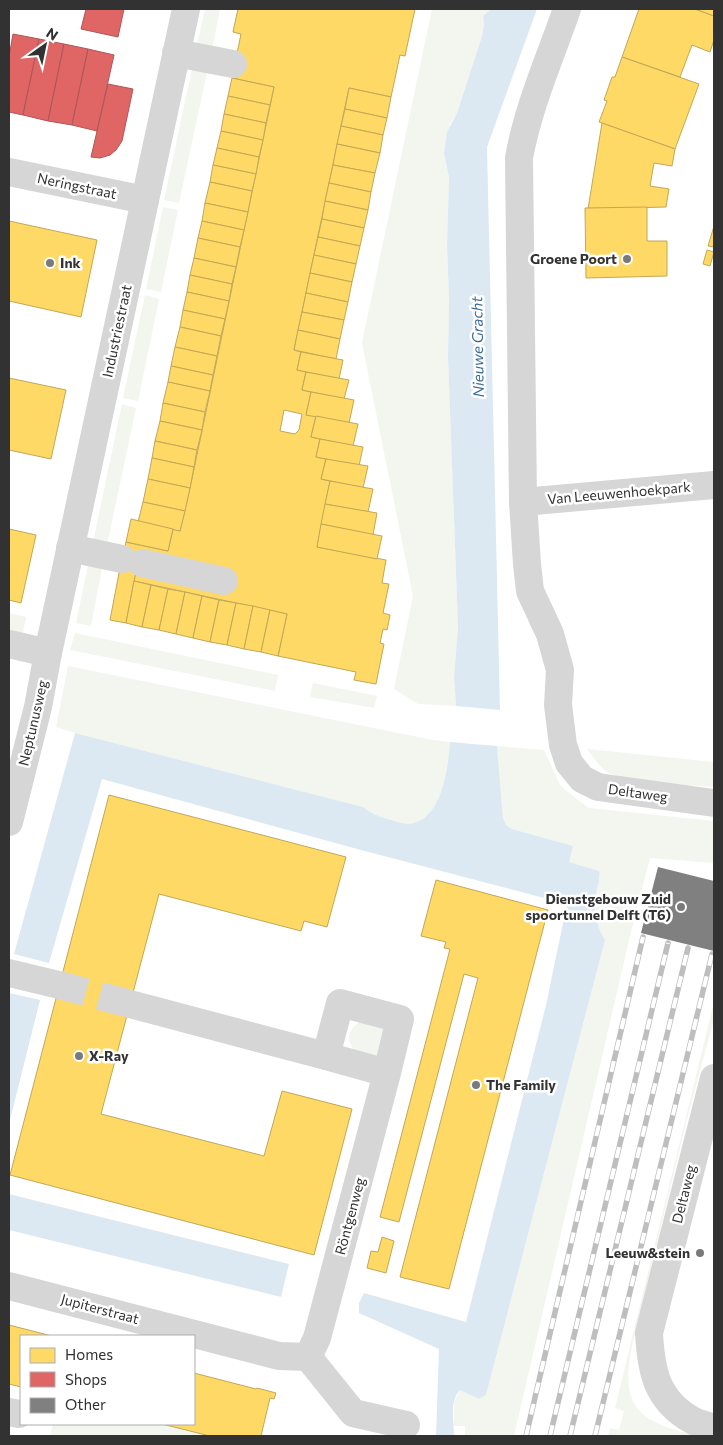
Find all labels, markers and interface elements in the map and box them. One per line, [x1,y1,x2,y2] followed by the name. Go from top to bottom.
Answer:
[20,20,70,70] north arrow
[43,24,61,44] text: N
[36,169,119,202] street label: Neringstraat
[530,250,617,267] place label: Groene Poort
[621,253,633,265] marker: Groene Poort
[60,254,81,271] place label: Ink
[44,257,56,269] marker: Ink
[98,283,135,379] street label: Industriestraat
[467,296,487,398] water label: Nieuwe Gracht
[546,478,692,507] street label: Van Leeuwenhoekpark
[14,678,51,768] street label: Neptunusweg
[607,780,669,805] street label: Deltaweg
[525,890,671,923] place label: Dienstgebouw Zuid spoortunnel Delft (T6)
[675,901,687,913] marker: Dienstgebouw Zuid spoortunnel Delft (T6)
[89,1047,129,1064] place label: X-Ray
[73,1050,85,1062] marker: X-Ray
[486,1076,556,1093] place label: The Family
[470,1079,482,1091] marker: The Family
[668,1162,699,1225] street label: Deltaweg
[331,1175,368,1257] street label: Röntgenweg
[606,1244,690,1261] place label: Leeuw&stein
[694,1247,706,1259] marker: Leeuw&stein
[59,1290,141,1327] street label: Jupiterstraat
[20,1335,195,1425] legend
[65,1345,113,1363] text: Homes
[65,1370,107,1388] text: Shops
[65,1395,106,1413] text: Other

